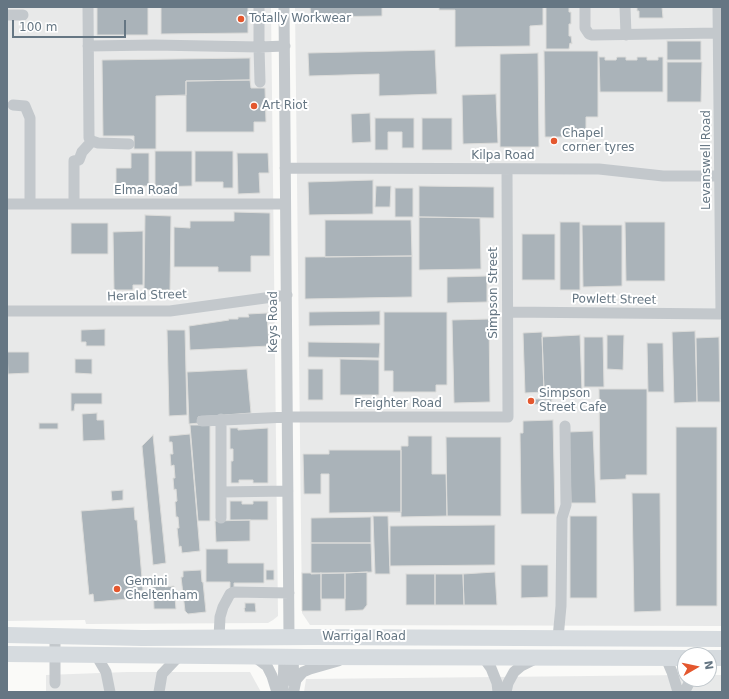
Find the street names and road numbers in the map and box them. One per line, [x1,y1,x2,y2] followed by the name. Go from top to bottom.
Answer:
[700,110,714,210] street label: Levanswell Road
[471,149,535,163] street label: Kilpa Road
[114,184,178,198] street label: Elma Road
[487,247,501,339] street label: Simpson Street
[107,287,187,305] street label: Herald Street
[267,291,281,353] street label: Keys Road
[572,292,656,308] street label: Powlett Street
[354,397,442,411] street label: Freighter Road
[322,630,406,644] street label: Warrigal Road

